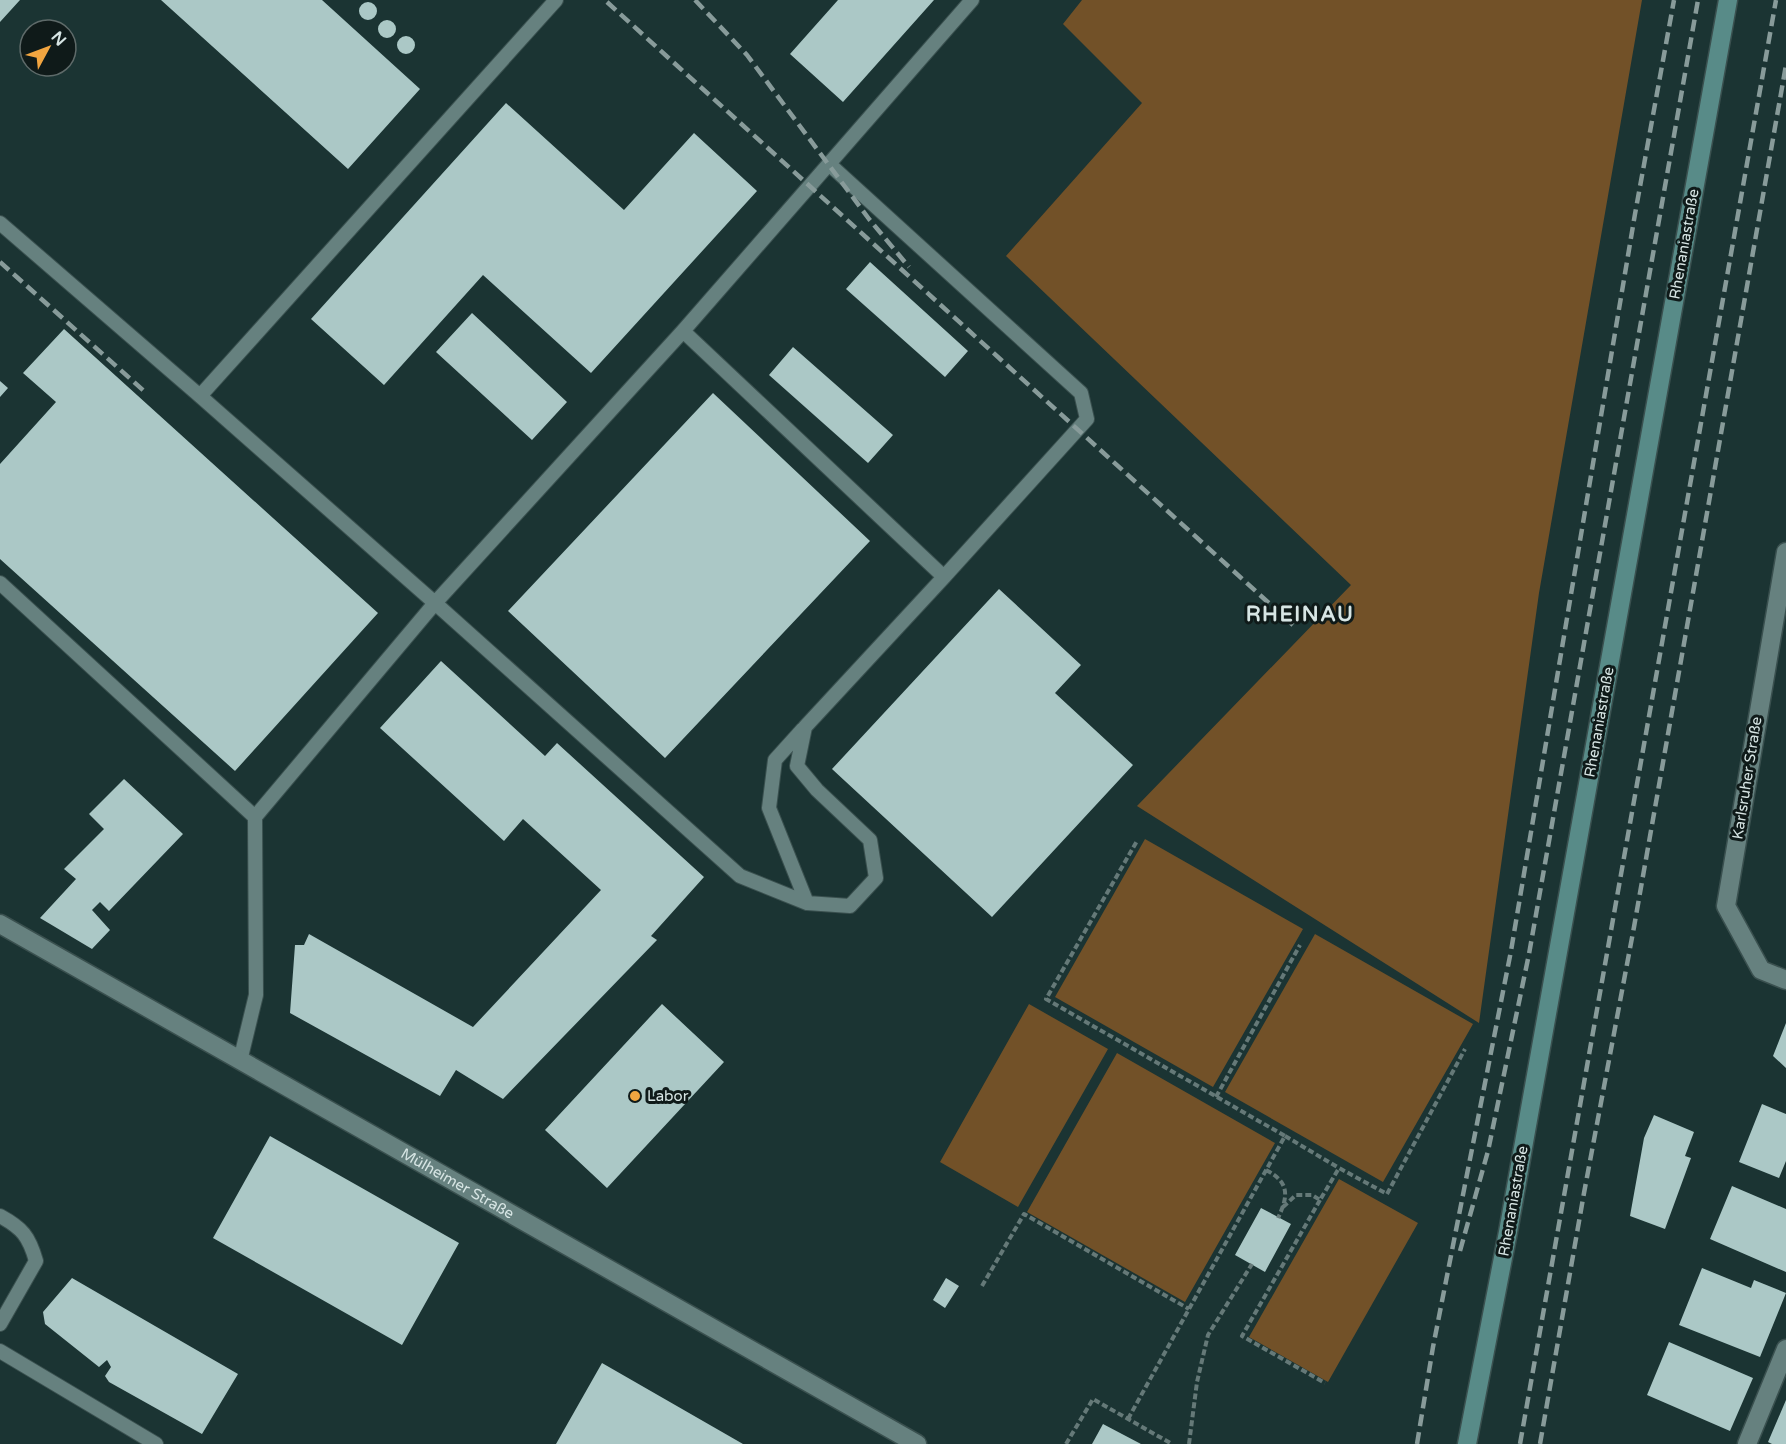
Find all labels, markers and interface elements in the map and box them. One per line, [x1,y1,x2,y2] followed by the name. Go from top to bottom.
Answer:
[18,18,78,78] north arrow
[47,27,70,50] text: N
[1665,187,1703,301] street label: Rhenaniastraße
[1246,602,1354,627] district label: RHEINAU
[1580,665,1618,779] street label: Rhenaniastraße
[1728,715,1766,841] street label: Karlsruher Straße
[647,1087,689,1105] place label: Labor
[628,1089,642,1103] marker: Labor
[398,1144,517,1223] street label: Mülheimer Straße
[1494,1144,1532,1258] street label: Rhenaniastraße

